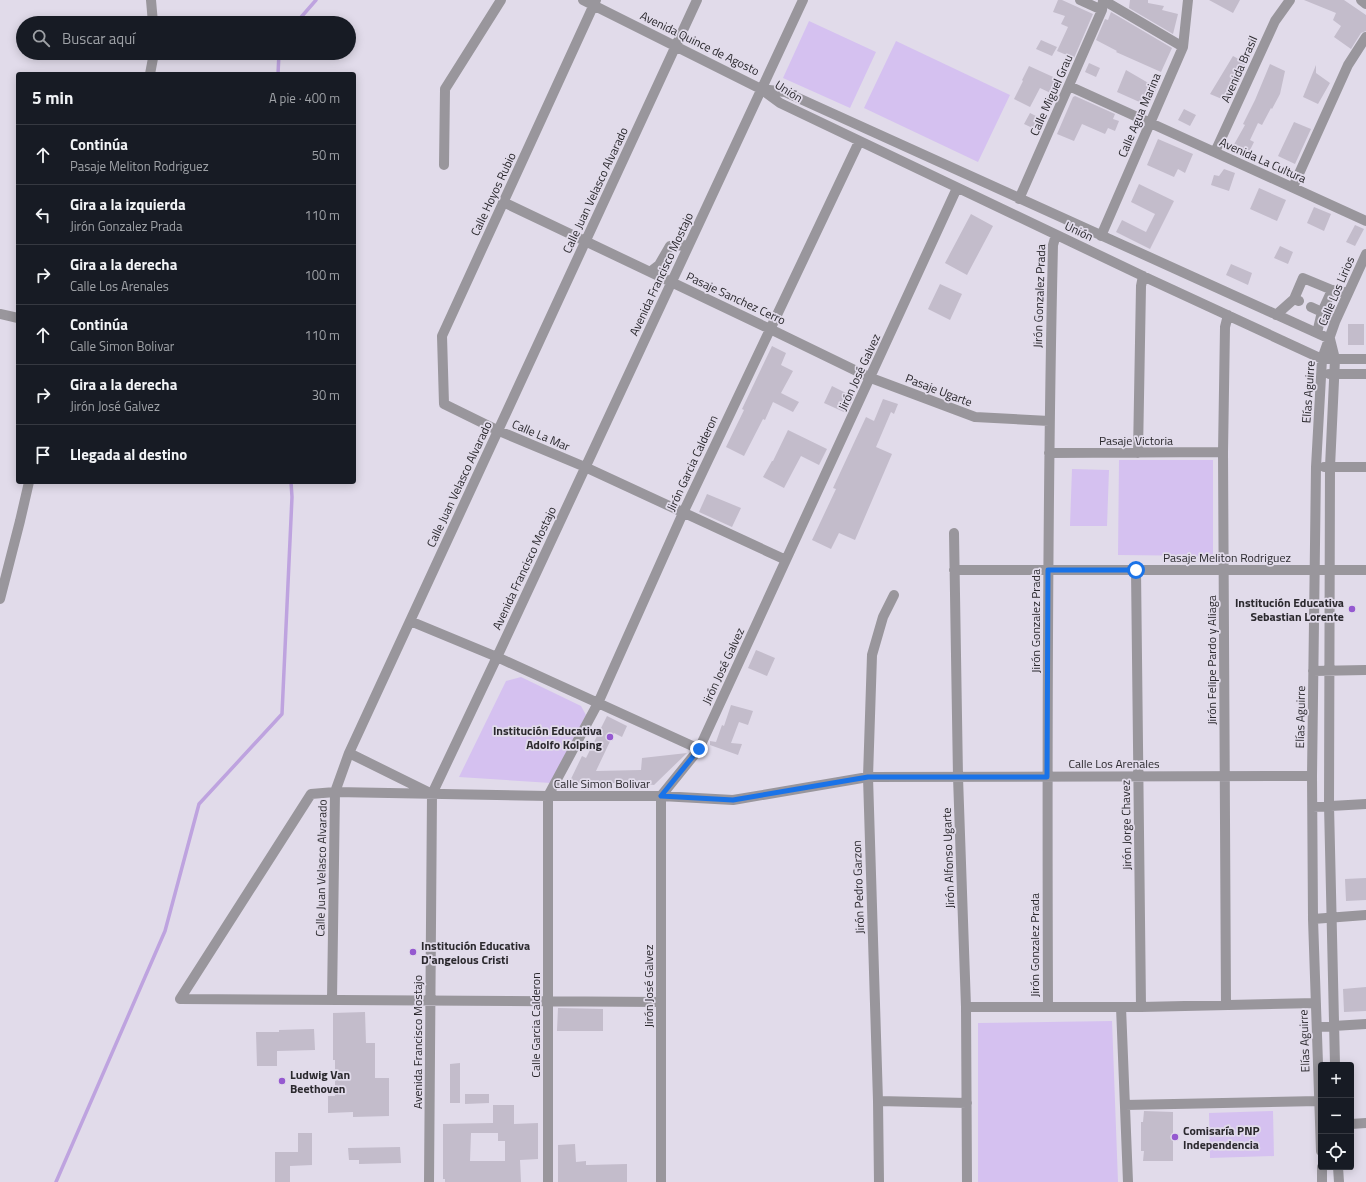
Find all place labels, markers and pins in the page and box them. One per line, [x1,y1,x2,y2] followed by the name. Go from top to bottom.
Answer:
[1235,593,1344,626] place label: Institución Educativa Sebastian Lorente
[1347,604,1357,614] marker: Institución Educativa Sebastian Lorente
[493,721,603,754] place label: Institución Educativa Adolfo Kolping
[605,732,615,742] marker: Institución Educativa Adolfo Kolping
[421,936,530,969] place label: Institución Educativa D'angelous Cristi
[408,947,418,957] marker: Institución Educativa D'angelous Cristi
[290,1065,350,1098] place label: Ludwig Van Beethoven
[277,1076,287,1086] marker: Ludwig Van Beethoven
[1183,1121,1260,1154] place label: Comisaría PNP Independencia
[1170,1132,1180,1142] marker: Comisaría PNP Independencia

